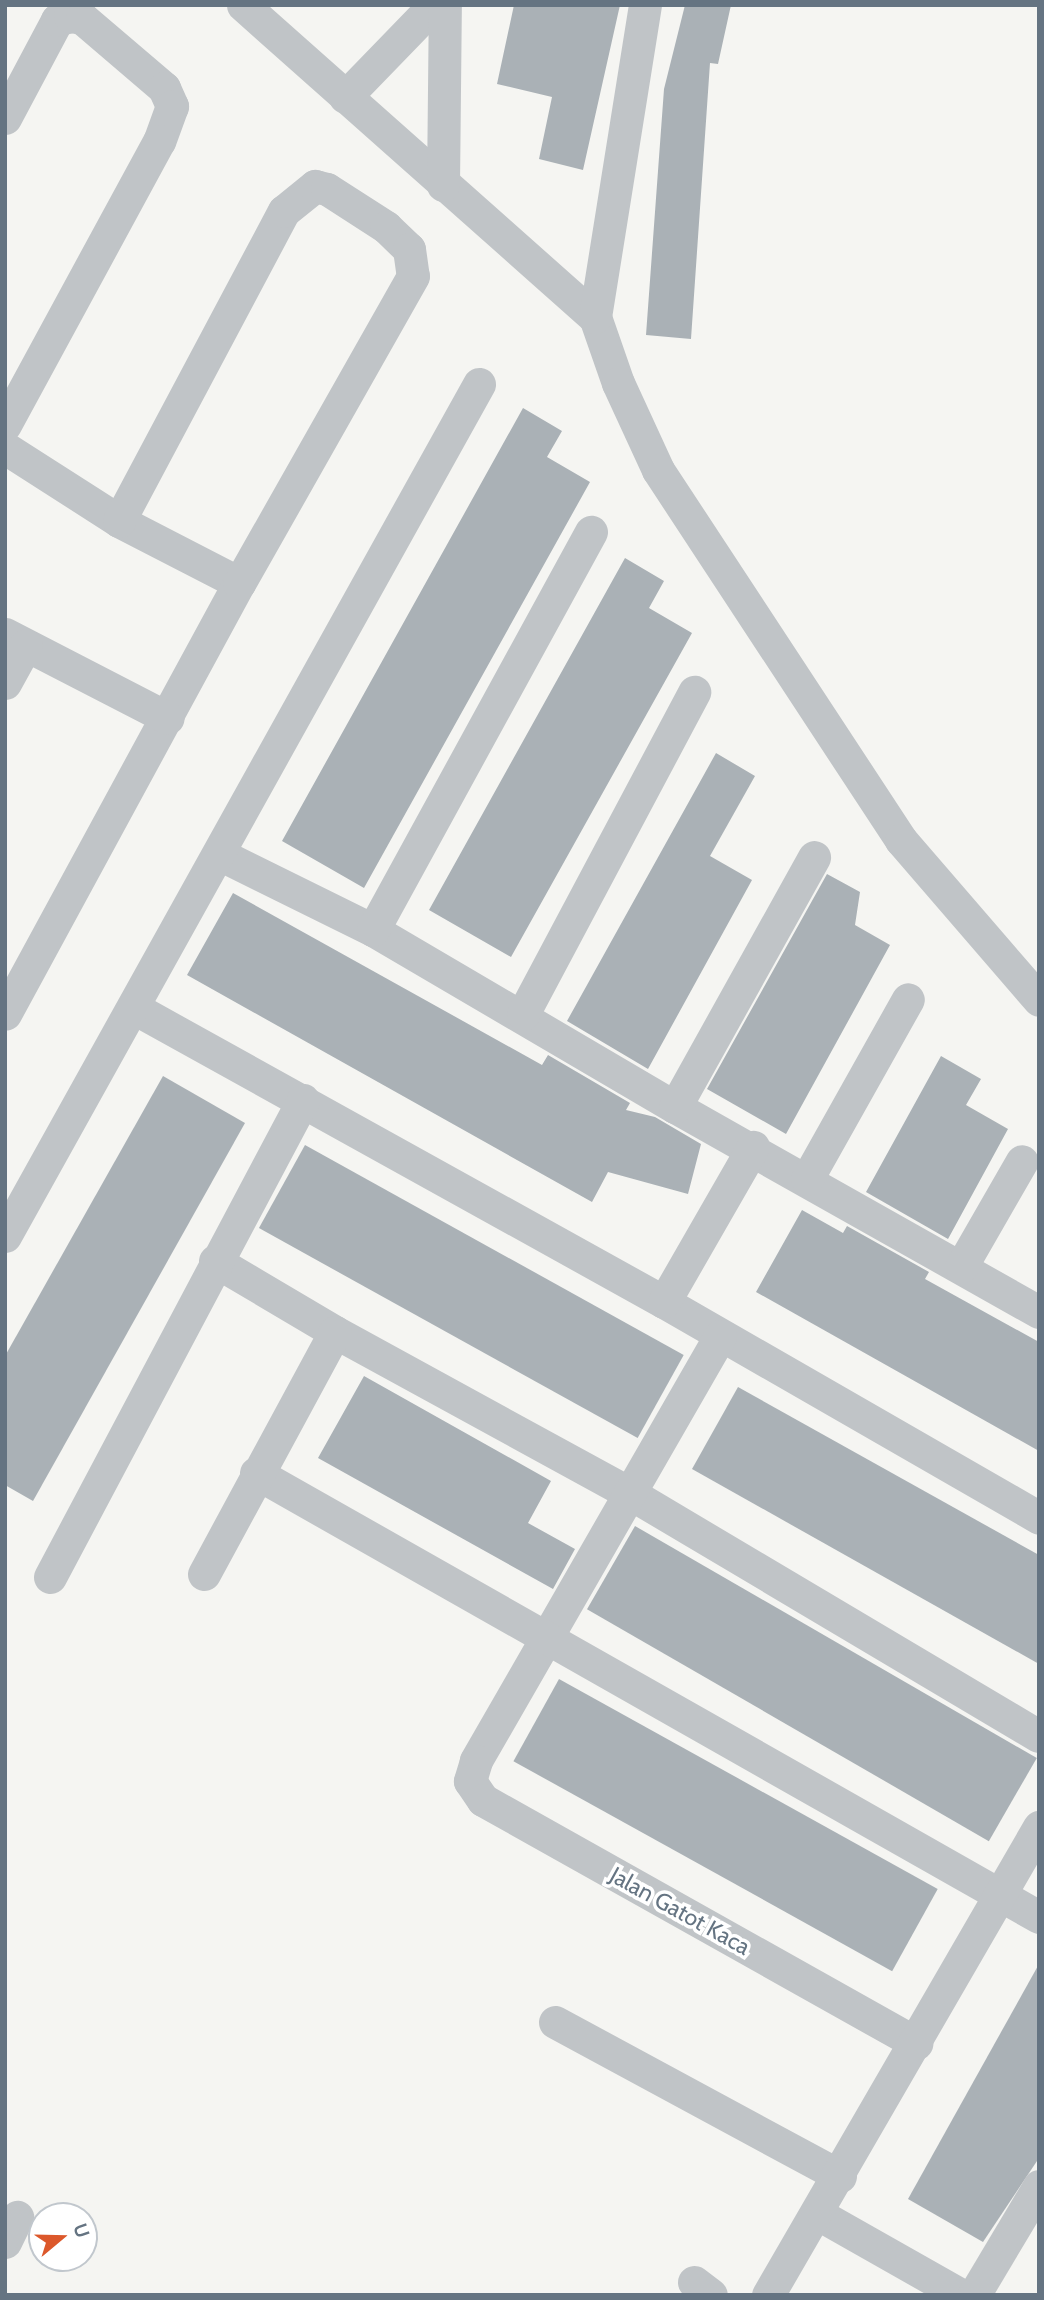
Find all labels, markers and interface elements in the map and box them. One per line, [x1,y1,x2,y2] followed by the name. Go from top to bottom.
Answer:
[605,1861,755,1961] street label: Jalan Gatot Kaca
[28,2202,98,2272] north arrow
[68,2220,95,2241] text: U

